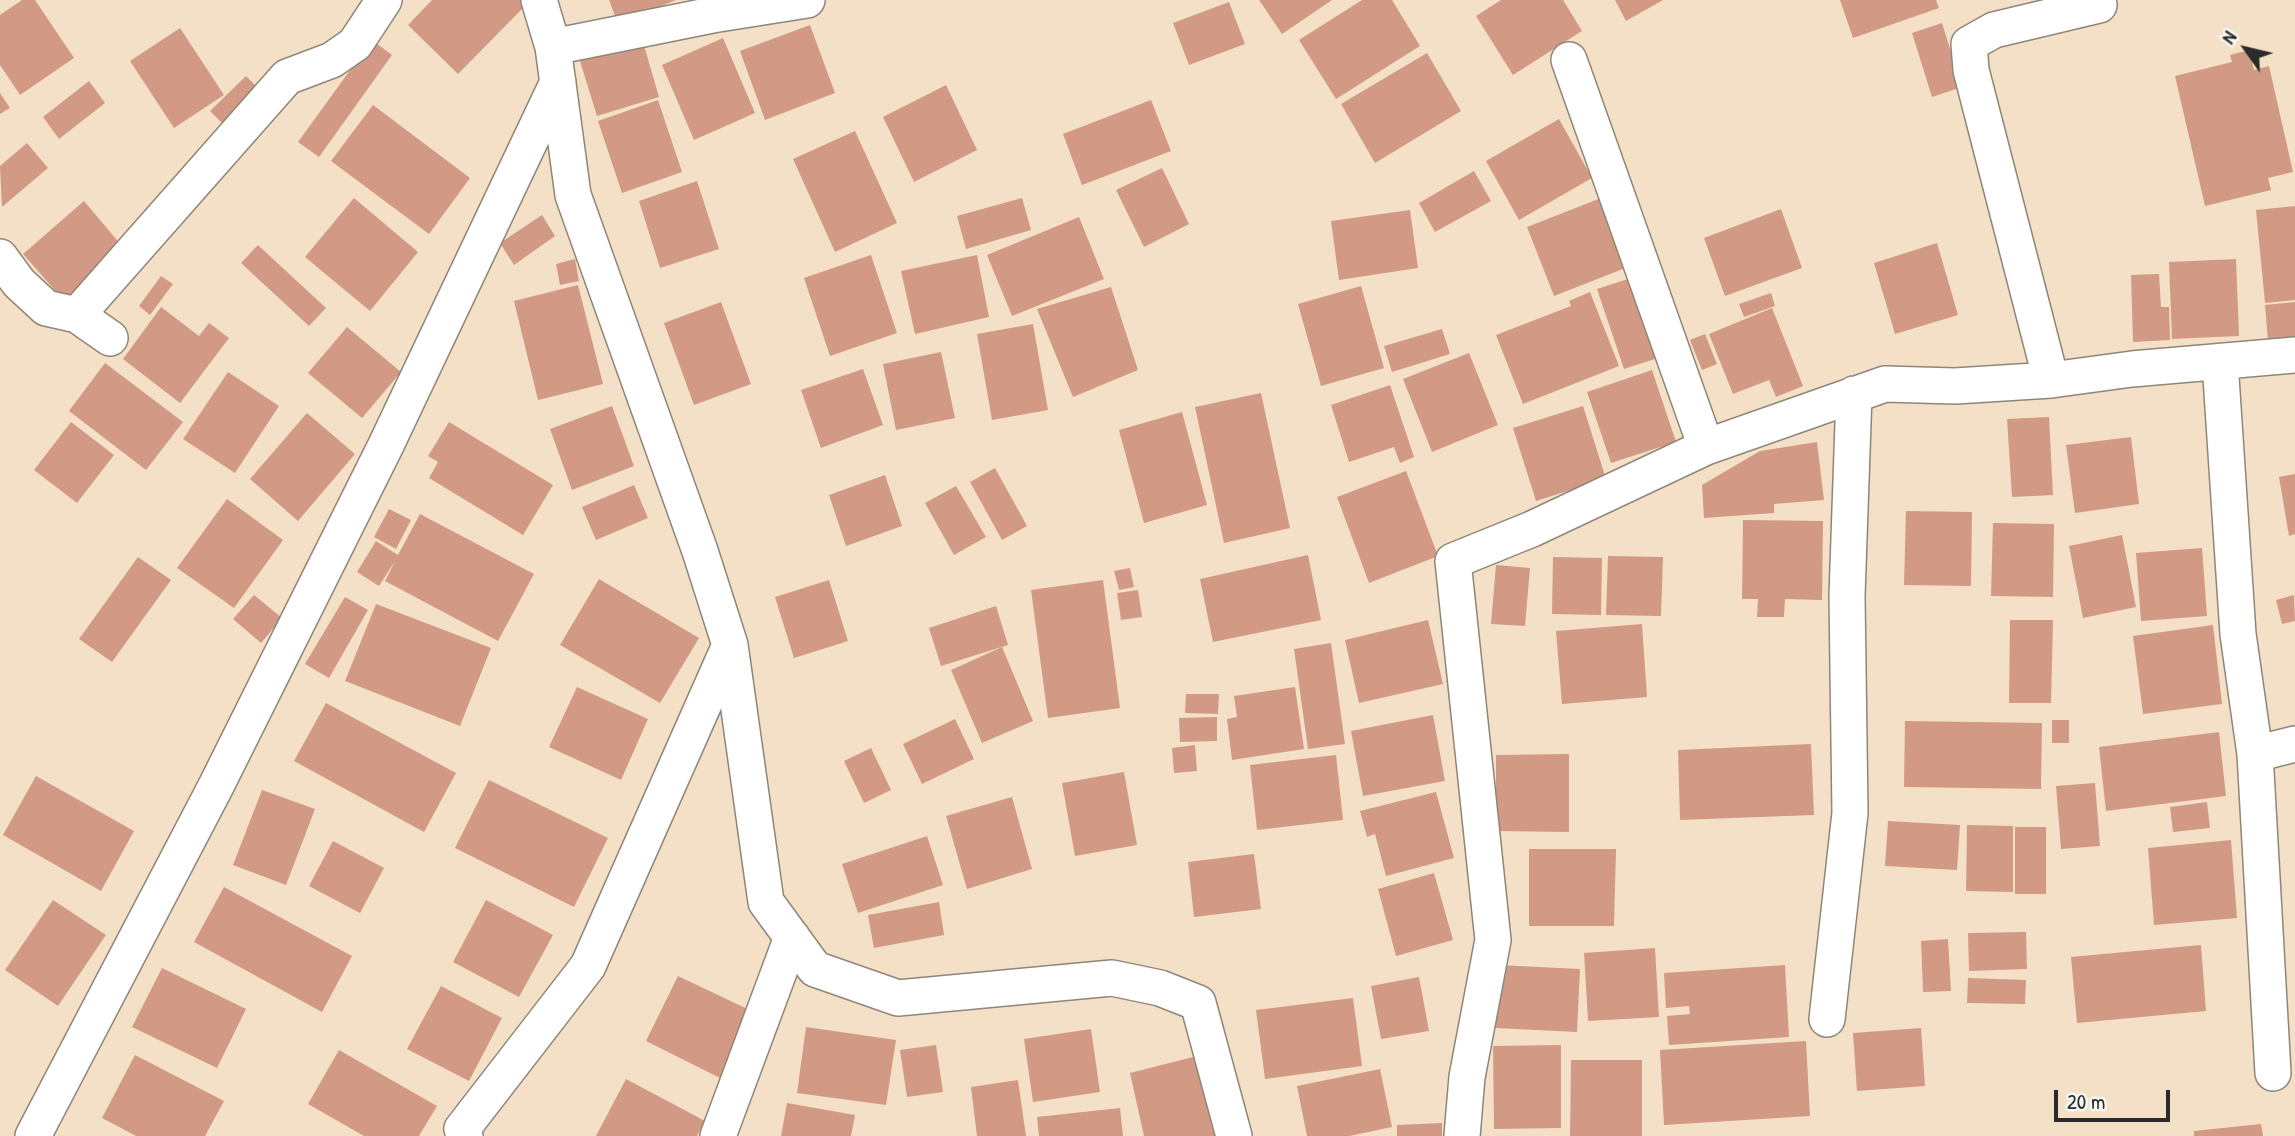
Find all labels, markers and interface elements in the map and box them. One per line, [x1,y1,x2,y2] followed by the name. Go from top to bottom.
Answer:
[2211,14,2281,84] north arrow
[2215,26,2242,49] text: N
[2057,1076,2172,1120] scale bar
[2067,1087,2105,1116] text: 20 m

